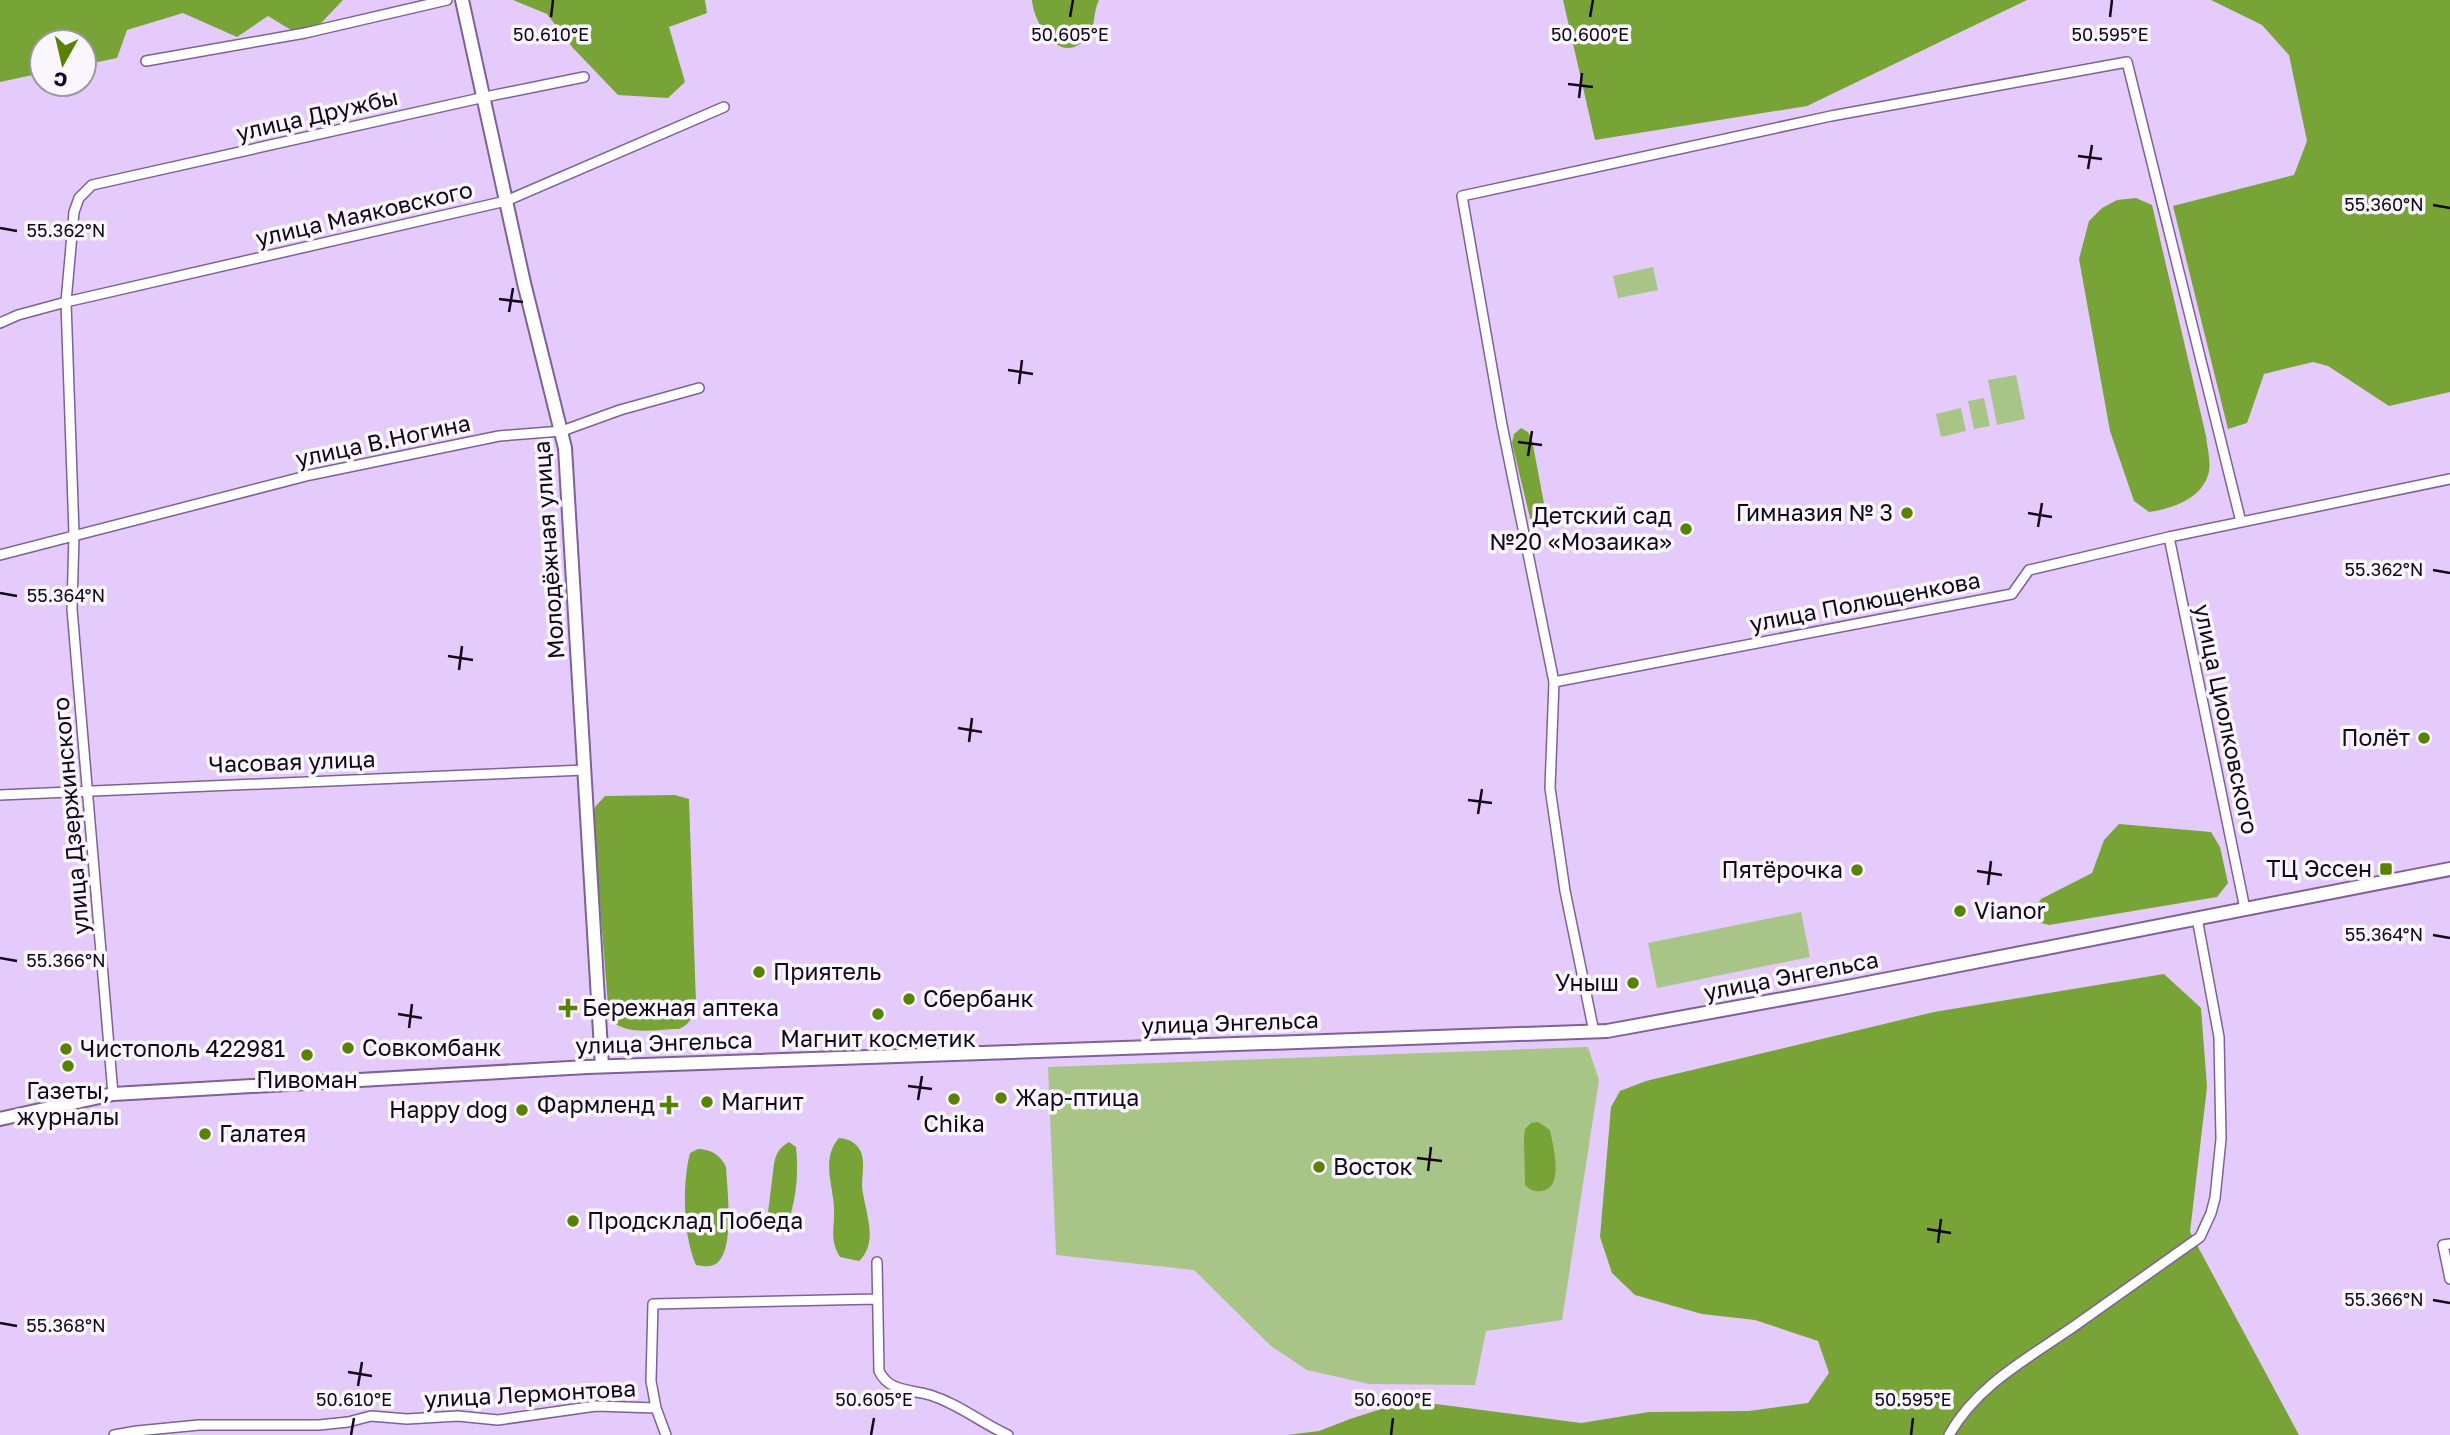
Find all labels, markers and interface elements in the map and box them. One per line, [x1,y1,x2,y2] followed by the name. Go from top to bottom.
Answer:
[513,23,589,45] text: 50.610°E
[1031,23,1109,45] text: 50.605°E
[1551,23,1629,45] text: 50.600°E
[2072,23,2148,45] text: 50.595°E
[28,28,98,98] north arrow
[52,68,69,93] text: С
[233,82,400,146] street label: улица Дружбы
[253,174,475,252] street label: улица Маяковского
[2344,193,2424,215] text: 55.360°N
[27,219,105,241] text: 55.362°N
[293,408,473,472] street label: улица В.Ногина
[526,440,570,660] street label: Молодёжная улица
[1736,498,1893,526] place label: Гимназия № 3
[1489,501,1672,555] place label: Детский сад №20 «Мозаика»
[1899,505,1915,521] marker: Гимназия № 3
[1678,521,1694,537] marker: Детский сад №20 «Мозаика»
[2345,558,2423,580] text: 55.362°N
[1747,565,1983,637] street label: улица Полющенкова
[27,584,105,606] text: 55.364°N
[2189,601,2265,836] street label: улица Циолковского
[46,696,94,936] street label: улица Дзержинского
[2341,723,2410,751] place label: Полёт
[2416,730,2432,746] marker: Полёт
[208,744,376,778] street label: Часовая улица
[2266,854,2372,882] place label: ТЦ Эссен
[1722,855,1843,883] place label: Пятёрочка
[2378,861,2394,877] marker: ТЦ Эссен
[1849,862,1865,878] marker: Пятёрочка
[1974,896,2046,924] place label: Vianor
[1952,903,1968,919] marker: Vianor
[2345,923,2423,945] text: 55.364°N
[1701,944,1881,1006] street label: улица Энгельса
[26,949,106,971] text: 55.366°N
[773,957,881,985] place label: Приятель
[751,964,767,980] marker: Приятель
[1555,968,1619,996] place label: Уныш
[1625,975,1641,991] marker: Уныш
[923,984,1034,1012] place label: Сбербанк
[901,991,917,1007] marker: Сбербанк
[582,993,779,1021] place label: Бережная аптека
[560,1000,576,1016] marker: Бережная аптека
[1141,1005,1319,1039] street label: улица Энгельса
[870,1006,886,1022] marker: Магнит косметик
[780,1024,976,1052] place label: Магнит косметик
[575,1025,753,1059] street label: улица Энгельса
[362,1033,502,1061] place label: Совкомбанк
[80,1034,285,1062] place label: Чистополь 422981
[340,1040,356,1056] marker: Совкомбанк
[58,1041,74,1057] marker: Чистополь 422981
[299,1047,315,1063] marker: Пивоман
[60,1058,76,1074] marker: Газеты, журналы
[256,1065,358,1093] place label: Пивоман
[17,1076,119,1130] place label: Газеты, журналы
[1015,1083,1139,1111] place label: Жар-птица
[721,1087,804,1115] place label: Магнит
[537,1090,655,1118] place label: Фармленд
[993,1090,1009,1106] marker: Жар-птица
[946,1091,962,1107] marker: Chika
[699,1094,715,1110] marker: Магнит
[389,1095,508,1123] place label: Happy dog
[661,1097,677,1113] marker: Фармленд
[514,1102,530,1118] marker: Happy dog
[923,1109,985,1137] place label: Chika
[219,1119,306,1147] place label: Галатея
[197,1126,213,1142] marker: Галатея
[1333,1152,1413,1180] place label: Восток
[1311,1159,1327,1175] marker: Восток
[587,1206,803,1234] place label: Продсклад Победа
[565,1213,581,1229] marker: Продсклад Победа
[2344,1288,2424,1310] text: 55.366°N
[26,1314,106,1336] text: 55.368°N
[423,1373,637,1413] street label: улица Лермонтова
[316,1388,392,1410] text: 50.610°E
[835,1388,913,1410] text: 50.605°E
[1354,1388,1432,1410] text: 50.600°E
[1875,1388,1951,1410] text: 50.595°E

